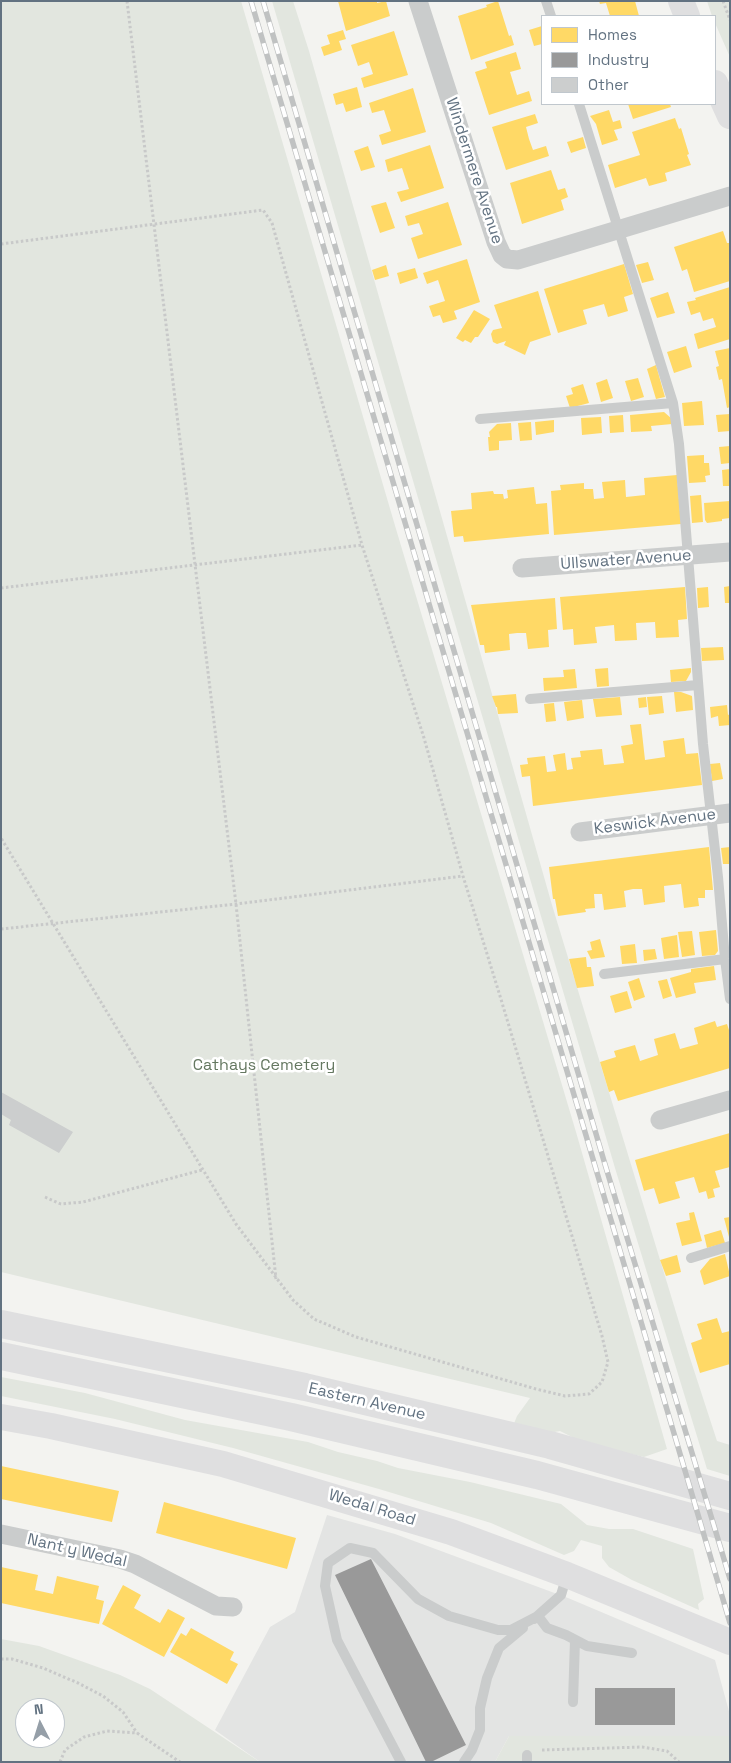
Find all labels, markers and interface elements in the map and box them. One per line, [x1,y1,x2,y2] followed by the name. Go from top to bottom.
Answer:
[541,15,716,105] legend
[588,25,637,44] text: Homes
[588,50,649,69] text: Industry
[588,75,629,94] text: Other
[441,95,507,247] street label: Windermere Avenue
[560,546,692,574] street label: Ullswater Avenue
[593,805,717,839] street label: Keswick Avenue
[193,1056,335,1076] park label: Cathays Cemetery
[307,1379,427,1425] street label: Eastern Avenue
[326,1486,418,1530] street label: Wedal Road
[25,1530,129,1572] street label: Nant y Wedal
[15,1698,65,1748] north arrow
[33,1700,44,1718] text: N

